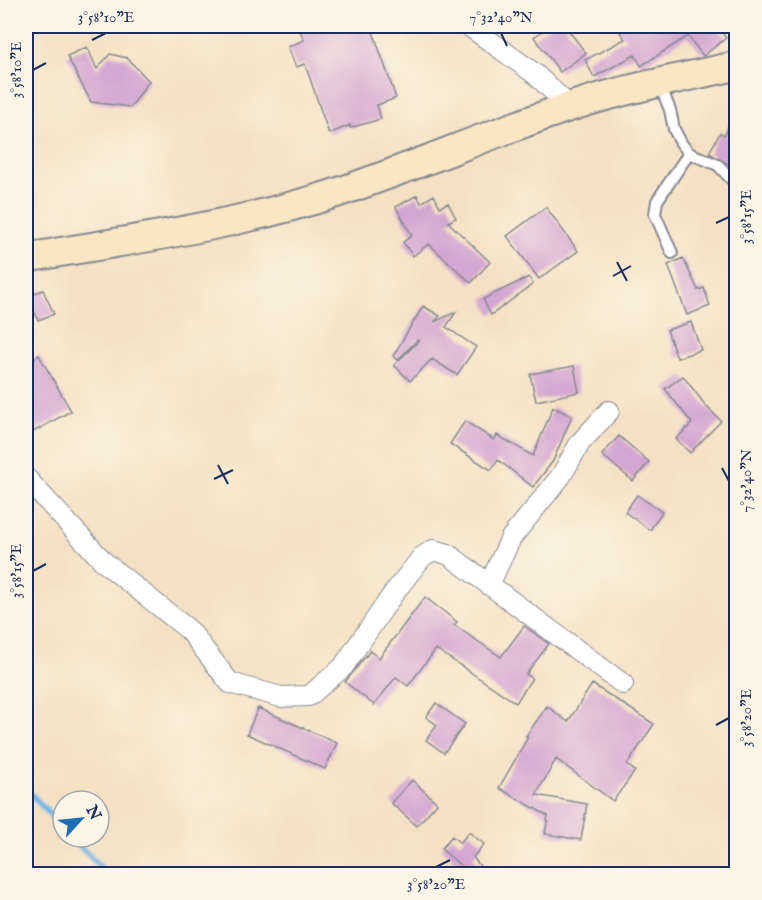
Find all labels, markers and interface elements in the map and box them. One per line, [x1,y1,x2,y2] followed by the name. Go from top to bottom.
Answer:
[78,8,134,27] text: 3°58'10"E
[469,8,533,27] text: 7°32'40"N
[7,42,26,98] text: 3°58'10"E
[737,190,756,244] text: 3°58'15"E
[737,449,756,513] text: 7°32'40"N
[7,544,26,598] text: 3°58'15"E
[737,689,756,747] text: 3°58'20"E
[51,789,111,849] north arrow
[80,801,105,824] text: N
[407,875,465,894] text: 3°58'20"E

